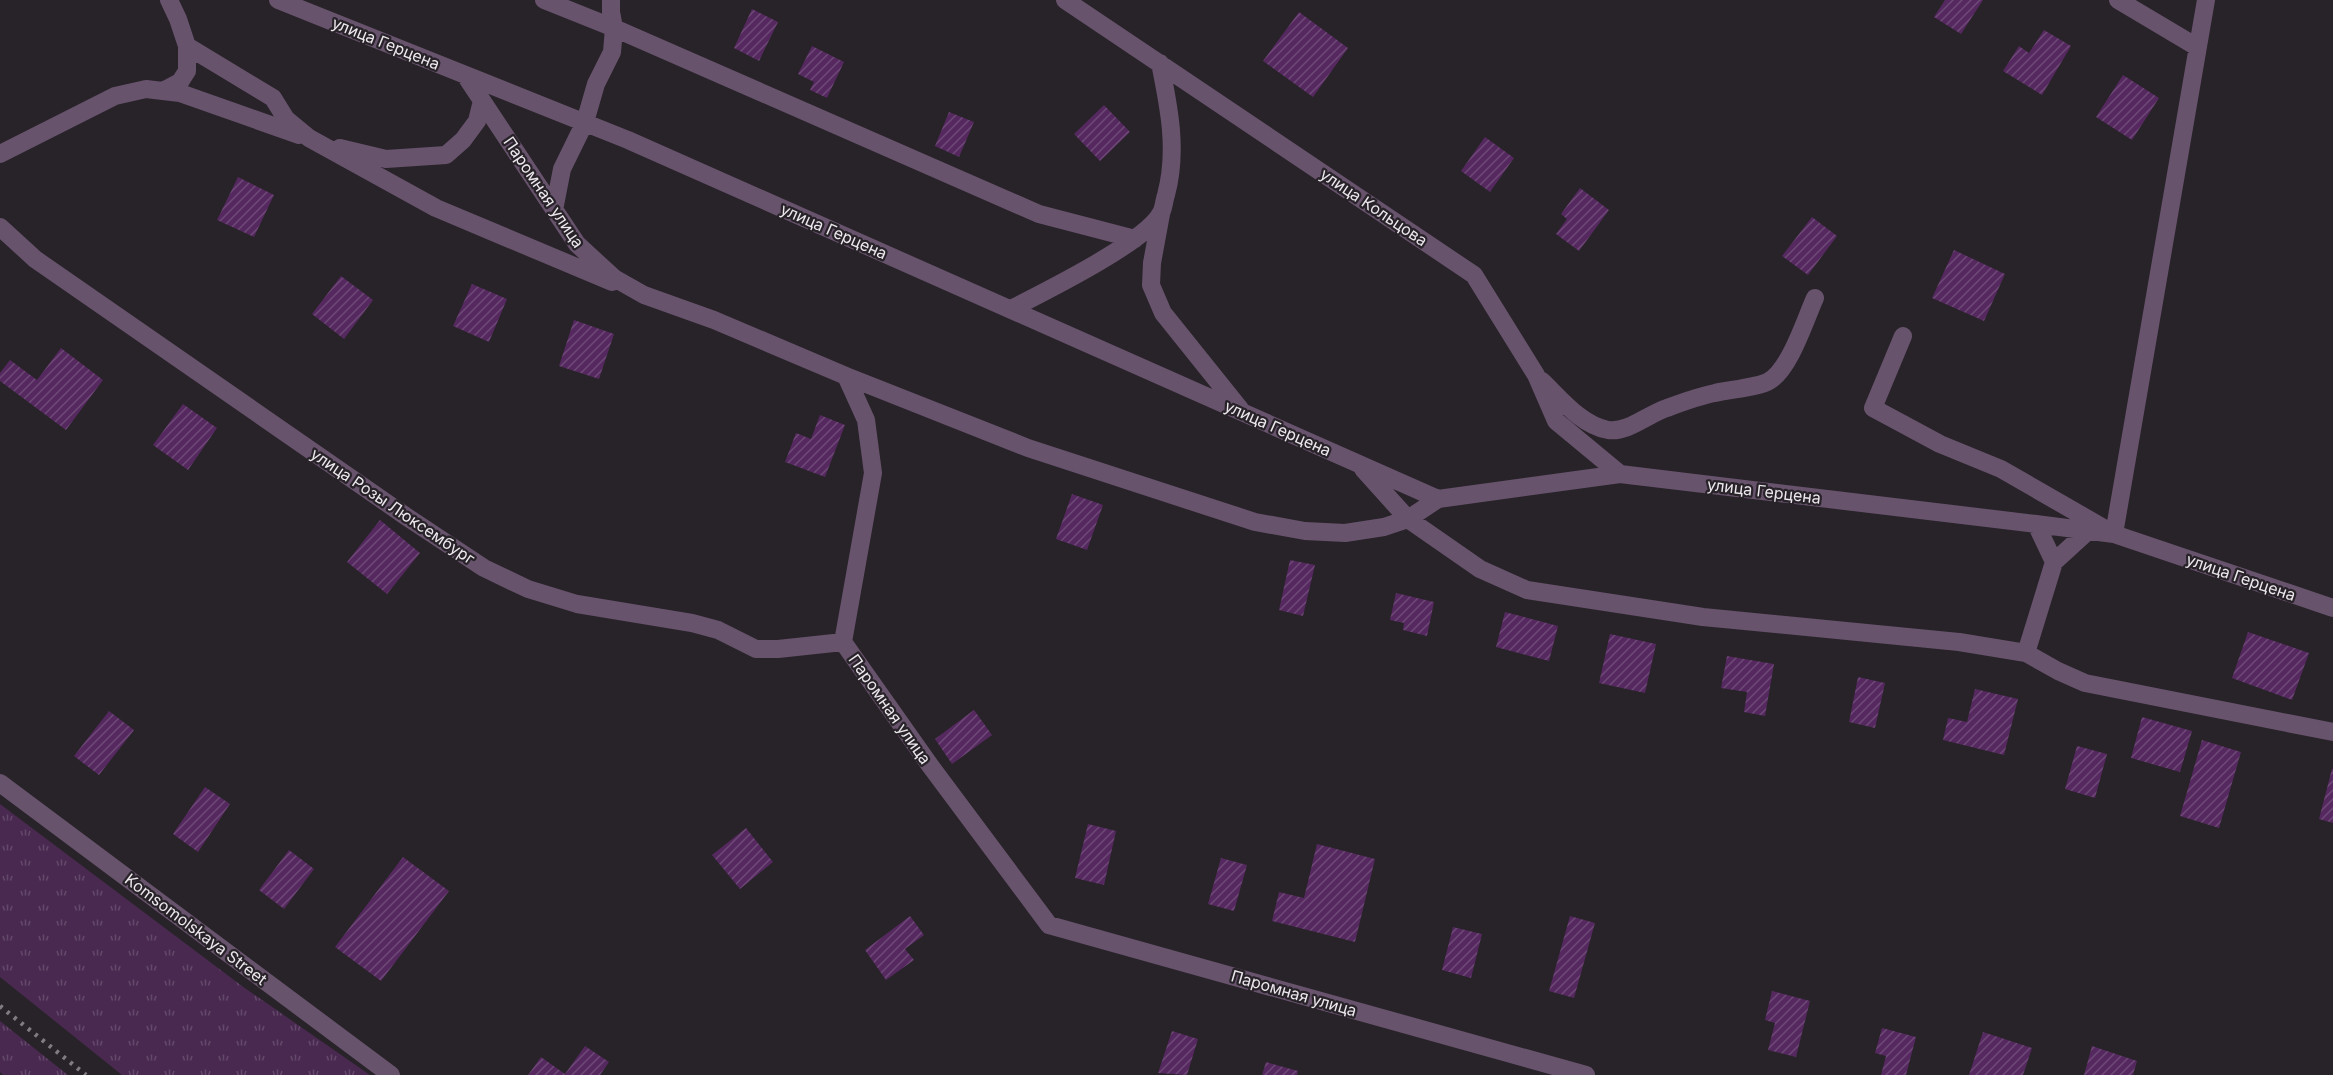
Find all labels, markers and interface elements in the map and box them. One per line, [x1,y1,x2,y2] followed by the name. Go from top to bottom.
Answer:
[329,12,443,74] street label: улица Герцена
[499,133,589,251] street label: Паромная улица
[1317,164,1431,250] street label: улица Кольцова
[778,199,890,263] street label: улица Герцена
[1222,396,1334,460] street label: улица Герцена
[307,444,479,568] street label: улица Розы Люксембург
[1706,474,1822,508] street label: улица Герцена
[2184,549,2298,605] street label: улица Герцена
[845,650,935,768] street label: Паромная улица
[121,869,271,989] street label: Komsomolskaya Street
[1229,965,1359,1021] street label: Паромная улица

